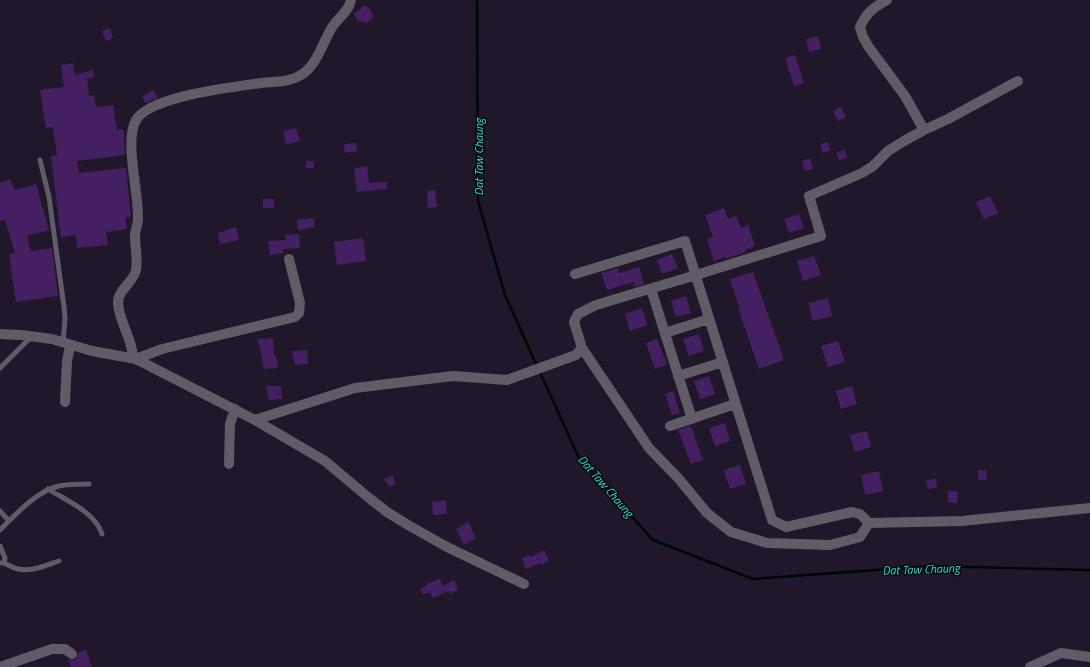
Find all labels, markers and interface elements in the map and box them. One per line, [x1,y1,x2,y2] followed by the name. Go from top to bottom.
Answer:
[469,117,488,196] water label: Dat Taw Chaung
[573,451,639,522] water label: Dat Taw Chaung
[882,558,961,580] water label: Dat Taw Chaung

